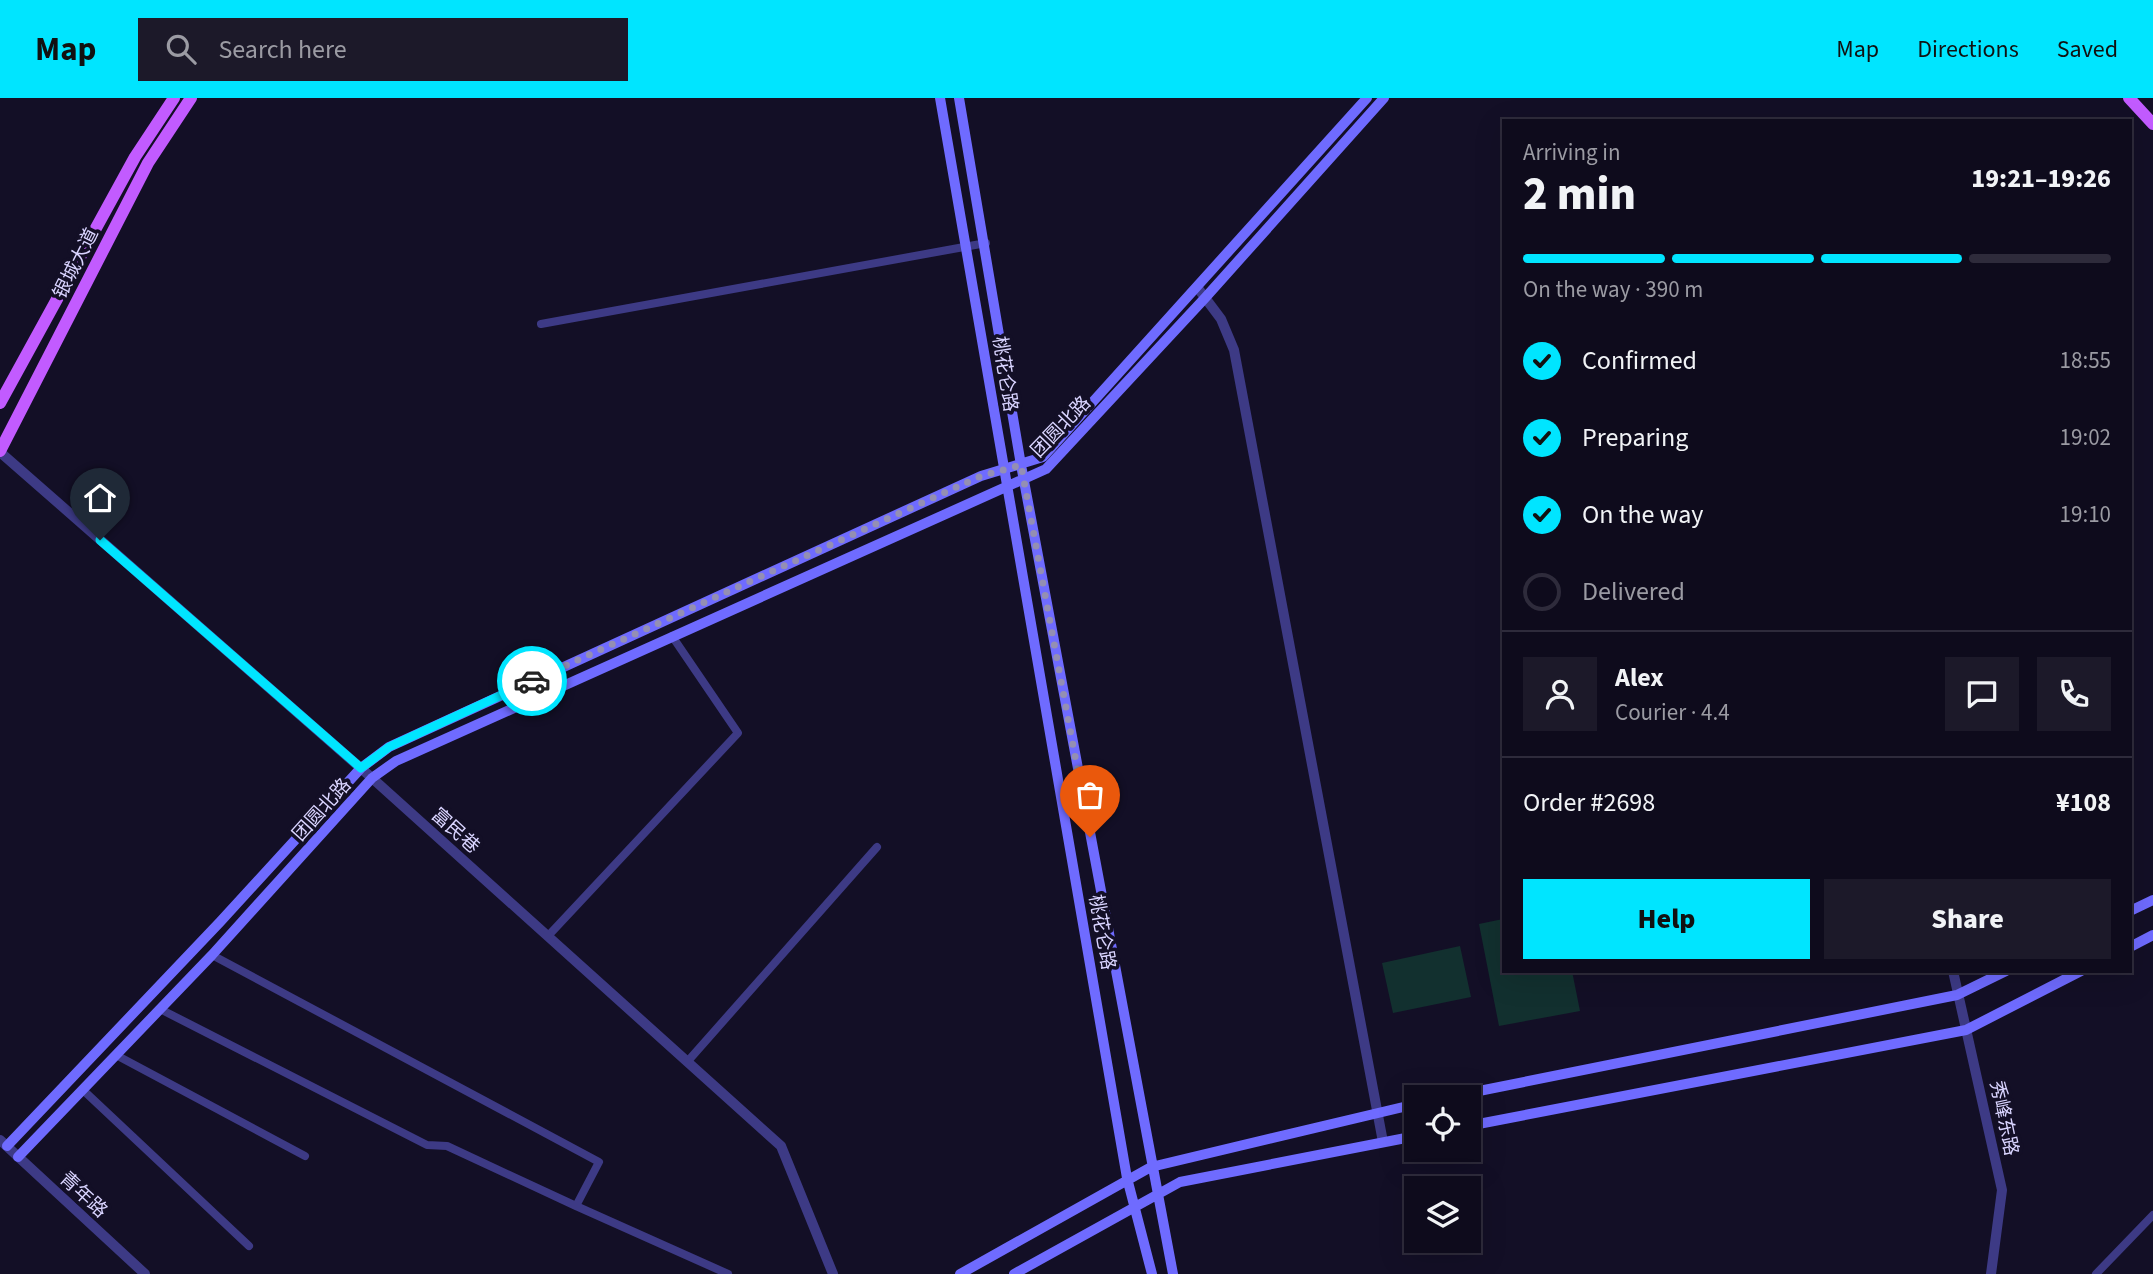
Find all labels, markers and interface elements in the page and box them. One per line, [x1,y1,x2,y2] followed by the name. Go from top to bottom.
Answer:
[138,18,628,81] search box
[35,26,96,73] text: Map
[162,30,200,68] icon: search
[218,31,347,68] text: Search here
[1836,32,1879,67] text: Map
[1917,32,2019,67] text: Directions
[2057,32,2118,67] text: Saved
[1523,136,1621,169] text: Arriving in
[1971,160,2111,197] text: 19:21–19:26
[1523,162,1636,227] text: 2 min
[47,224,106,304] street label: 银城大道
[1523,273,1703,306] text: On the way · 390 m
[985,335,1024,414] street label: 桃花仑路
[1523,342,1561,380] icon: check
[1582,342,1697,379] text: Confirmed
[2060,344,2111,377] text: 18:55
[1025,390,1097,464] street label: 团圆北路
[1523,419,1561,457] icon: check
[1582,419,1688,456] text: Preparing
[2060,421,2111,454] text: 19:02
[70,468,130,540] pin
[81,479,119,517] icon: home
[1523,496,1561,534] icon: check
[1582,496,1703,533] text: On the way
[2060,498,2111,531] text: 19:10
[1582,573,1685,610] text: Delivered
[497,646,567,716] courier
[1523,657,1597,731] button: person
[1945,657,2019,731] button: chat
[2037,657,2111,731] button: phone
[1615,659,1664,696] text: Alex
[513,662,551,700] icon: car
[1615,696,1730,729] text: Courier · 4.4
[1060,765,1120,837] pin
[287,773,358,847] street label: 团圆北路
[1071,776,1109,814] icon: bag
[1523,784,1655,821] text: Order #2698
[2056,784,2111,821] text: ¥108
[425,802,485,860] street label: 富民巷
[1523,879,1810,959] button: Help
[1824,879,2111,959] button: Share
[1082,892,1121,972] street label: 桃花仑路
[1982,1078,2025,1158] street label: 秀峰东路
[1404,1085,1481,1253] map controls
[1404,1085,1481,1162] button: locate
[53,1166,113,1224] street label: 青年路
[1404,1176,1481,1253] button: layers

